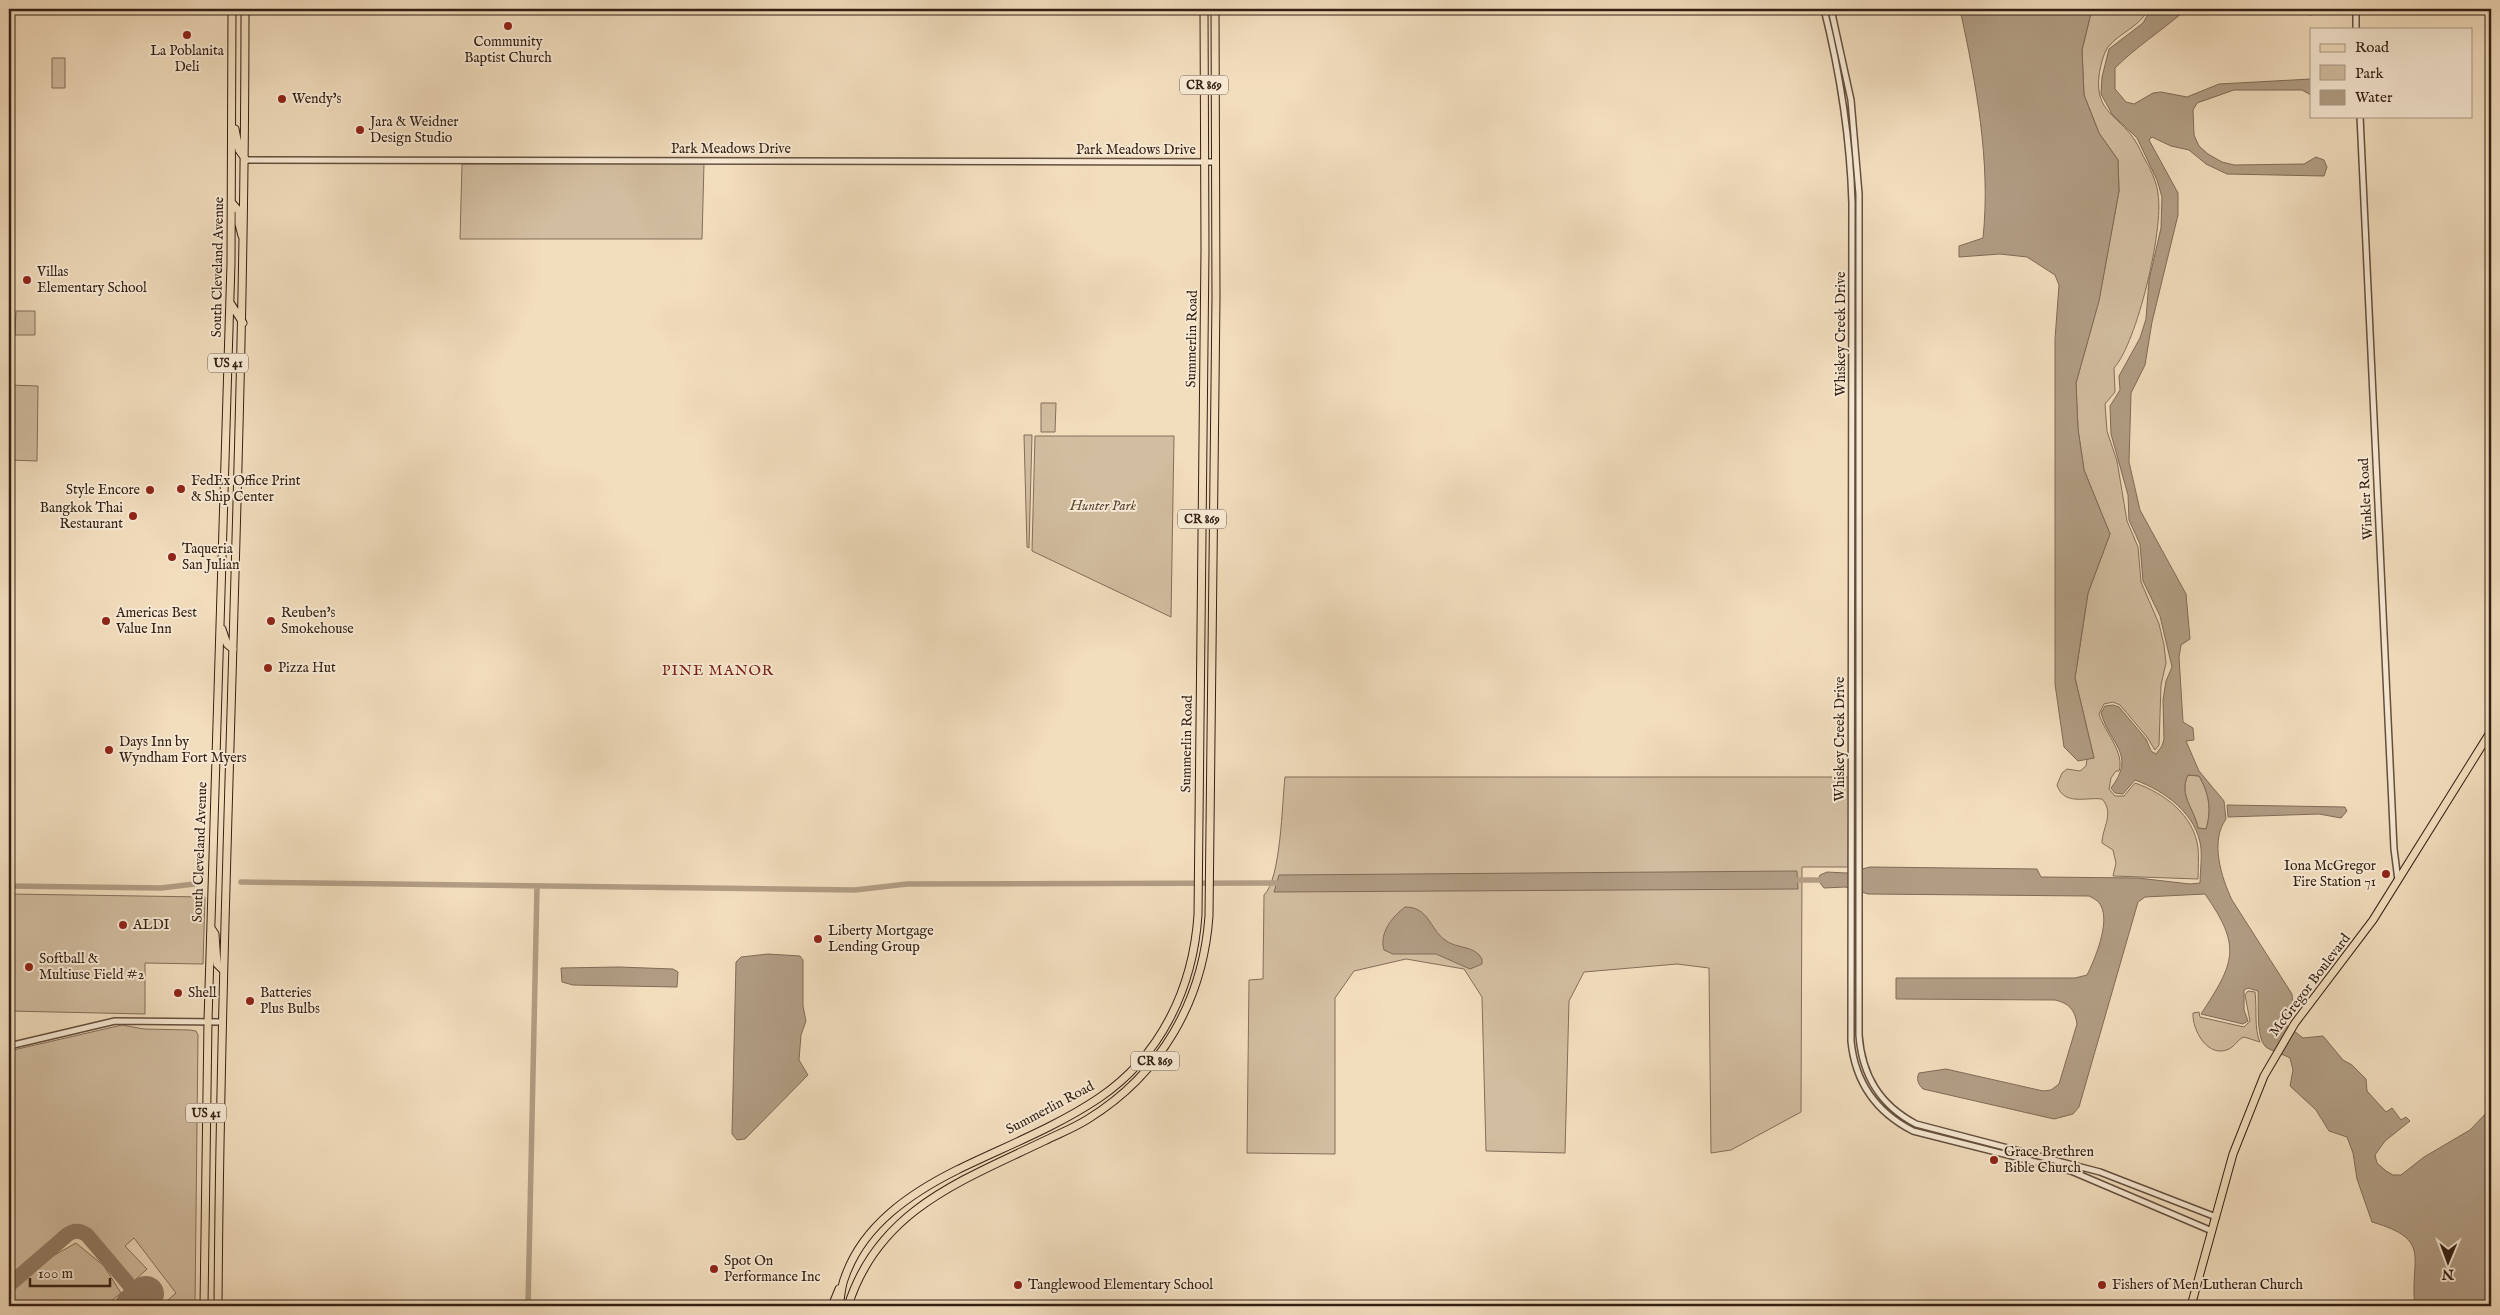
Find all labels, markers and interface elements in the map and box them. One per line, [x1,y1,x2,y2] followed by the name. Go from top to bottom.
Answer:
[502,20,514,32] marker: Community Baptist Church
[2310,28,2472,118] legend
[181,29,193,41] marker: La Poblanita Deli
[464,33,552,67] place label: Community Baptist Church
[2355,38,2390,57] text: Road
[150,42,225,76] place label: La Poblanita Deli
[2355,64,2385,83] text: Park
[1180,76,1228,94] road number: CR 869
[2355,88,2393,107] text: Water
[292,90,342,108] place label: Wendy's
[276,93,288,105] marker: Wendy's
[368,113,458,147] place label: Jara & Weidner Design Studio
[354,124,366,136] marker: Jara & Weidner Design Studio
[671,140,791,158] street label: Park Meadows Drive
[1076,141,1196,159] street label: Park Meadows Drive
[208,196,228,337] street label: South Cleveland Avenue
[36,263,147,297] place label: Villas Elementary School
[1832,271,1850,396] street label: Whiskey Creek Drive
[21,274,33,286] marker: Villas Elementary School
[1182,290,1202,388] street label: Summerlin Road
[208,353,248,372] road number: US 41
[2355,457,2377,540] street label: Winkler Road
[191,472,301,506] place label: FedEx Office Print & Ship Center
[66,481,141,499] place label: Style Encore
[175,483,187,495] marker: FedEx Office Print & Ship Center
[144,484,156,496] marker: Style Encore
[1069,497,1136,515] park label: Hunter Park
[40,499,123,533] place label: Bangkok Thai Restaurant
[1178,509,1226,528] road number: CR 869
[127,510,139,522] marker: Bangkok Thai Restaurant
[182,540,240,574] place label: Taqueria San Julian
[166,551,178,563] marker: Taqueria San Julian
[115,604,197,638] place label: Americas Best Value Inn
[281,604,354,638] place label: Reuben's Smokehouse
[100,615,112,627] marker: Americas Best Value Inn
[265,615,277,627] marker: Reuben's Smokehouse
[278,659,336,677] place label: Pizza Hut
[662,661,774,680] district label: PINE MANOR
[262,662,274,674] marker: Pizza Hut
[1831,676,1849,801] street label: Whiskey Creek Drive
[1177,695,1197,793] street label: Summerlin Road
[119,733,247,767] place label: Days Inn by Wyndham Fort Myers
[103,744,115,756] marker: Days Inn by Wyndham Fort Myers
[189,781,211,923] street label: South Cleveland Avenue
[2284,857,2376,891] place label: Iona McGregor Fire Station 71
[2380,868,2392,880] marker: Iona McGregor Fire Station 71
[132,916,170,934] place label: ALDI
[117,919,129,931] marker: ALDI
[828,922,934,956] place label: Liberty Mortgage Lending Group
[2265,930,2355,1040] street label: McGregor Boulevard
[812,933,824,945] marker: Liberty Mortgage Lending Group
[39,950,145,984] place label: Softball & Multiuse Field #2
[23,961,35,973] marker: Softball & Multiuse Field #2
[188,984,217,1002] place label: Shell
[260,984,320,1018] place label: Batteries Plus Bulbs
[172,987,184,999] marker: Shell
[244,995,256,1007] marker: Batteries Plus Bulbs
[1131,1052,1179,1070] road number: CR 869
[1003,1077,1098,1139] street label: Summerlin Road
[186,1104,226,1122] road number: US 41
[2004,1143,2094,1177] place label: Grace Brethren Bible Church
[1988,1154,2000,1166] marker: Grace Brethren Bible Church
[2422,1238,2472,1288] north arrow
[724,1252,820,1286] place label: Spot On Performance Inc
[30,1255,110,1287] scale bar
[708,1263,720,1275] marker: Spot On Performance Inc
[38,1264,74,1283] text: 100 m
[2442,1265,2455,1283] text: N
[1028,1276,1213,1294] place label: Tanglewood Elementary School
[2112,1276,2303,1294] place label: Fishers of Men Lutheran Church
[1012,1279,1024,1291] marker: Tanglewood Elementary School
[2096,1279,2108,1291] marker: Fishers of Men Lutheran Church

